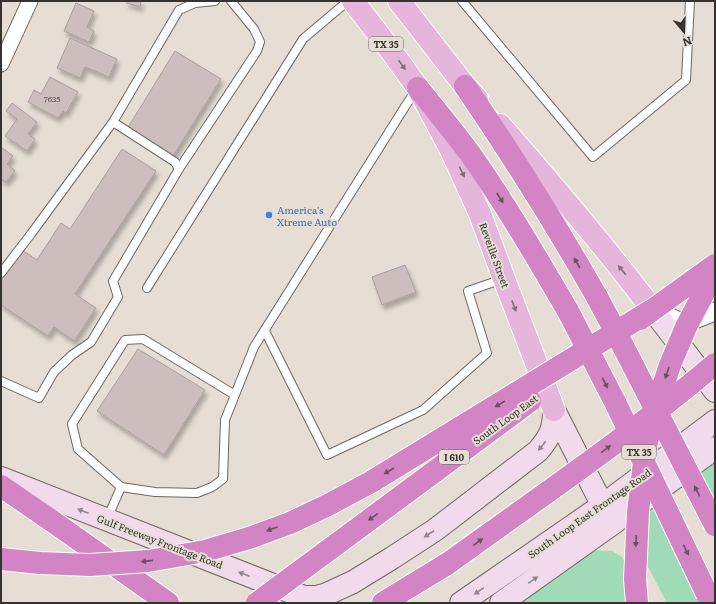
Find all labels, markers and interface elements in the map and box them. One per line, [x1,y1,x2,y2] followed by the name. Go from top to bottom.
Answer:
[664,12,704,52] north arrow
[681,33,695,51] text: N
[369,37,403,51] road number: TX 35
[397,60,406,71] one-way arrow
[44,93,60,104] house number: 7635
[458,167,465,178] one-way arrow
[496,193,504,203] one-way arrow
[277,202,337,229] place label: America's Xtreme Auto
[264,210,274,220] marker: America's Xtreme Auto
[476,220,514,290] street label: Reveille Street
[574,257,581,269] one-way arrow
[618,265,627,276] one-way arrow
[512,301,518,313] one-way arrow
[664,367,670,379] one-way arrow
[602,377,608,388] one-way arrow
[470,390,540,448] street label: South Loop East
[494,401,506,408] one-way arrow
[538,440,546,451] one-way arrow
[601,445,611,453] one-way arrow
[622,445,656,459] road number: TX 35
[439,450,469,464] road number: I 610
[524,465,654,561] street label: South Loop East Frontage Road
[383,468,395,475] one-way arrow
[694,485,700,496] one-way arrow
[77,508,89,514] one-way arrow
[95,510,225,572] street label: Gulf Freeway Frontage Road
[368,513,379,521] one-way arrow
[266,527,278,533] one-way arrow
[423,530,434,538] one-way arrow
[633,535,640,547] one-way arrow
[473,538,484,546] one-way arrow
[683,544,689,556] one-way arrow
[141,558,153,564] one-way arrow
[237,570,249,576] one-way arrow
[527,576,538,585] one-way arrow
[473,587,484,595] one-way arrow

